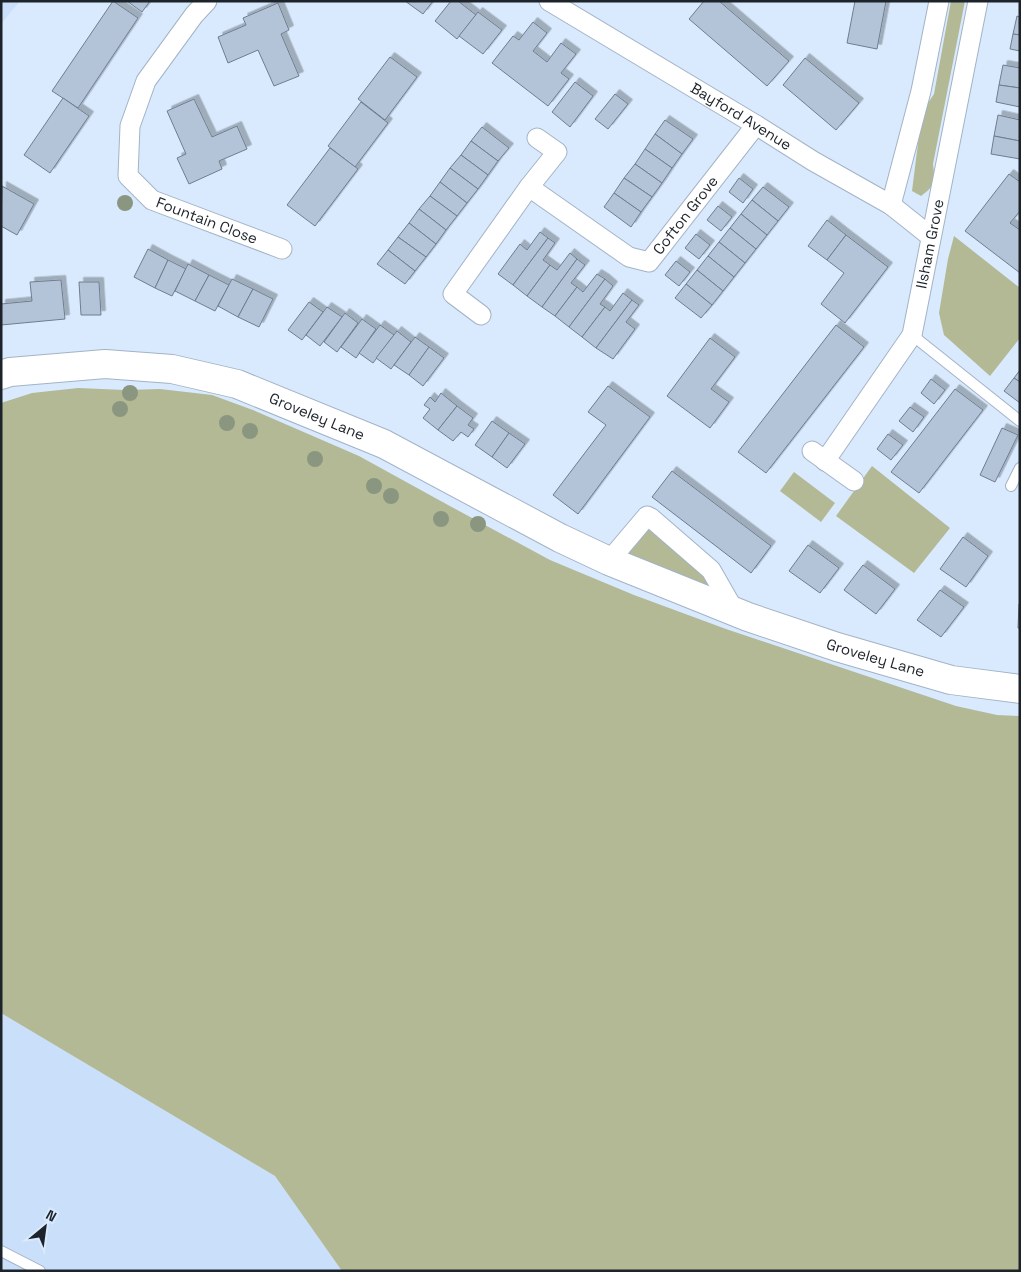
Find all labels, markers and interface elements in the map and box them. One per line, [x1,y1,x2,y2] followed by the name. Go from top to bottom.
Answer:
[687,78,795,154] street label: Bayford Avenue
[648,172,722,258] street label: Cofton Grove
[153,192,261,248] street label: Fountain Close
[911,197,948,290] street label: Ilsham Grove
[266,388,368,444] street label: Groveley Lane
[824,634,927,681] street label: Groveley Lane
[20,1202,70,1252] north arrow
[43,1205,60,1226] text: N

